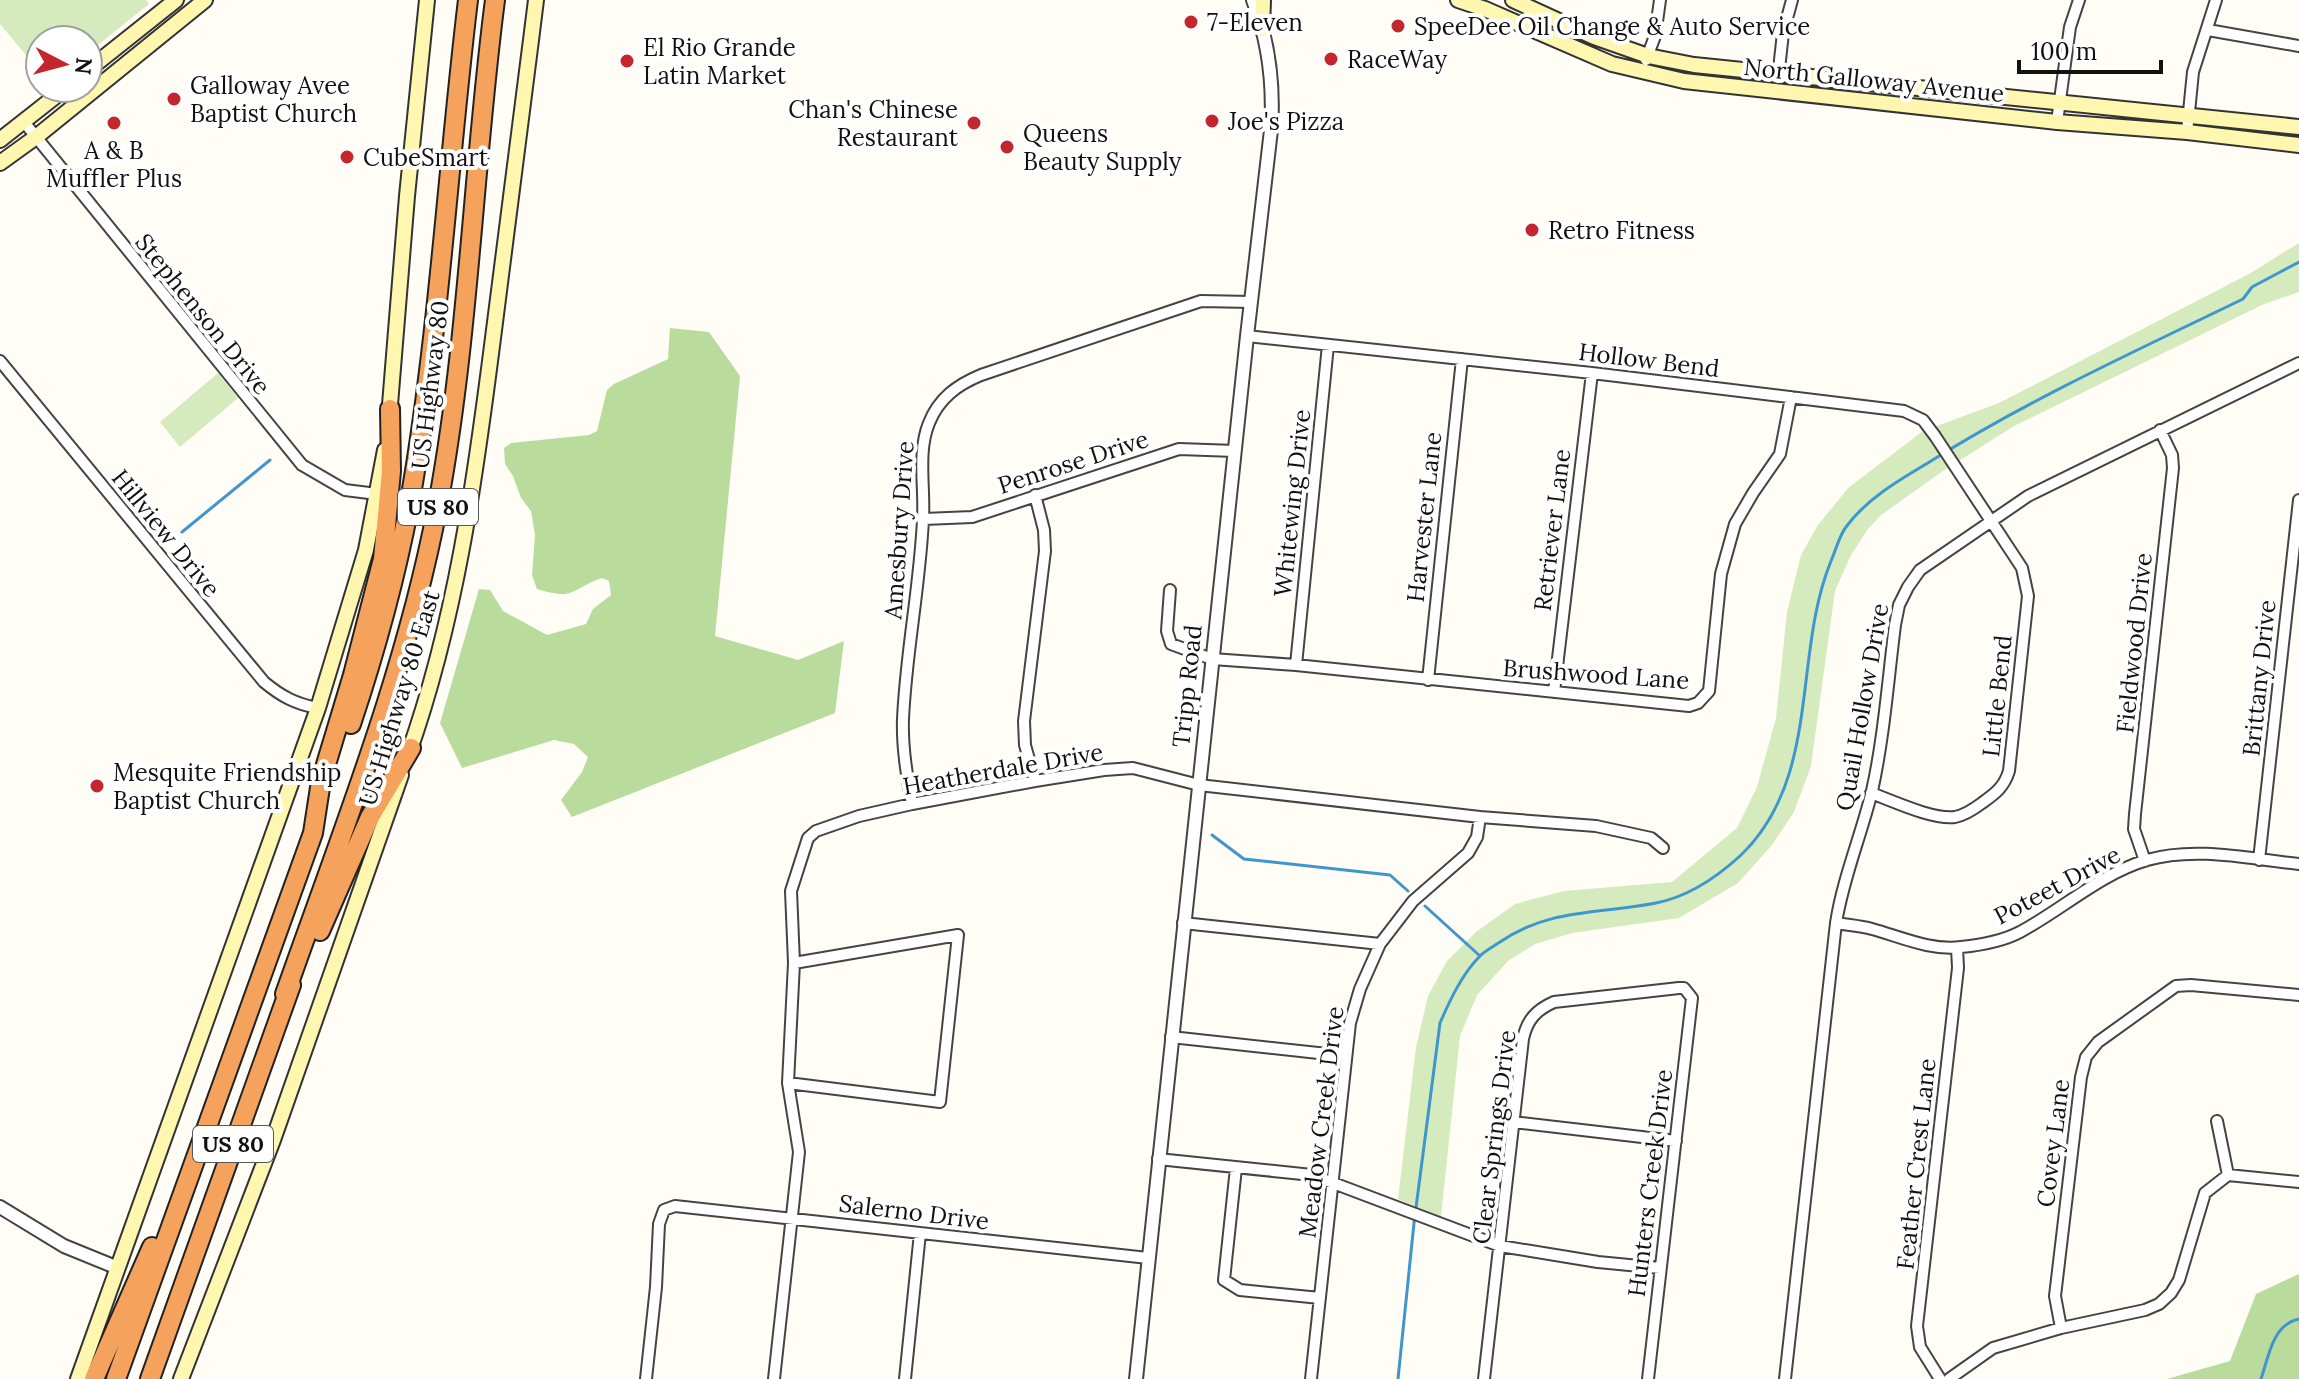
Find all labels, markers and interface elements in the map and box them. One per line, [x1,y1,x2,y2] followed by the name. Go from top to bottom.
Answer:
[1207,7,1303,38] place label: 7-Eleven
[1414,11,1810,42] place label: SpeeDee Oil Change & Auto Service
[1182,13,1200,31] marker: 7-Eleven
[1389,17,1407,35] marker: SpeeDee Oil Change & Auto Service
[24,24,104,104] north arrow
[2019,24,2161,74] scale bar
[643,32,796,91] place label: El Rio Grande Latin Market
[2031,36,2097,67] text: 100 m
[1347,44,1447,75] place label: RaceWay
[1322,50,1340,68] marker: RaceWay
[1742,51,2006,109] street label: North Galloway Avenue
[618,52,636,70] marker: El Rio Grande Latin Market
[69,56,99,76] text: N
[190,70,357,129] place label: Galloway Avee Baptist Church
[165,90,183,108] marker: Galloway Avee Baptist Church
[788,94,959,153] place label: Chan's Chinese Restaurant
[1227,106,1344,137] place label: Joe's Pizza
[1203,112,1221,130] marker: Joe's Pizza
[105,114,123,132] marker: A & B Muffler Plus
[965,114,983,132] marker: Chan's Chinese Restaurant
[1023,118,1182,177] place label: Queens Beauty Supply
[46,135,182,194] place label: A & B Muffler Plus
[998,138,1016,156] marker: Queens Beauty Supply
[363,142,489,173] place label: CubeSmart
[338,148,356,166] marker: CubeSmart
[1548,215,1695,246] place label: Retro Fitness
[1523,221,1541,239] marker: Retro Fitness
[129,227,277,401] street label: Stephenson Drive
[404,299,456,471] street label: US Highway 80
[1577,336,1721,384] street label: Hollow Bend
[1267,408,1317,598] street label: Whitewing Drive
[994,423,1152,501] street label: Penrose Drive
[1400,430,1448,604] street label: Harvester Lane
[877,440,921,621] street label: Amesbury Drive
[1527,447,1577,613] street label: Retriever Lane
[105,463,227,603] street label: Hillview Drive
[398,489,478,525] road number: US 80
[2109,551,2159,735] street label: Fieldwood Drive
[351,586,447,810] street label: US Highway 80 East
[2235,598,2283,758] street label: Brittany Drive
[1828,601,1896,813] street label: Quail Hollow Drive
[1165,623,1209,749] street label: Tripp Road
[1975,633,2019,759] street label: Little Bend
[1502,652,1690,696] street label: Brushwood Lane
[900,736,1106,802] street label: Heatherdale Drive
[113,757,341,816] place label: Mesquite Friendship Baptist Church
[88,777,106,795] marker: Mesquite Friendship Baptist Church
[1988,839,2126,931] street label: Poteet Drive
[1291,1004,1351,1240] street label: Meadow Creek Drive
[1465,1028,1523,1246] street label: Clear Springs Drive
[1889,1057,1943,1271] street label: Feather Crest Lane
[1621,1067,1679,1299] street label: Hunters Creek Drive
[2030,1077,2076,1209] street label: Covey Lane
[193,1126,273,1162] road number: US 80
[837,1187,991,1237] street label: Salerno Drive

